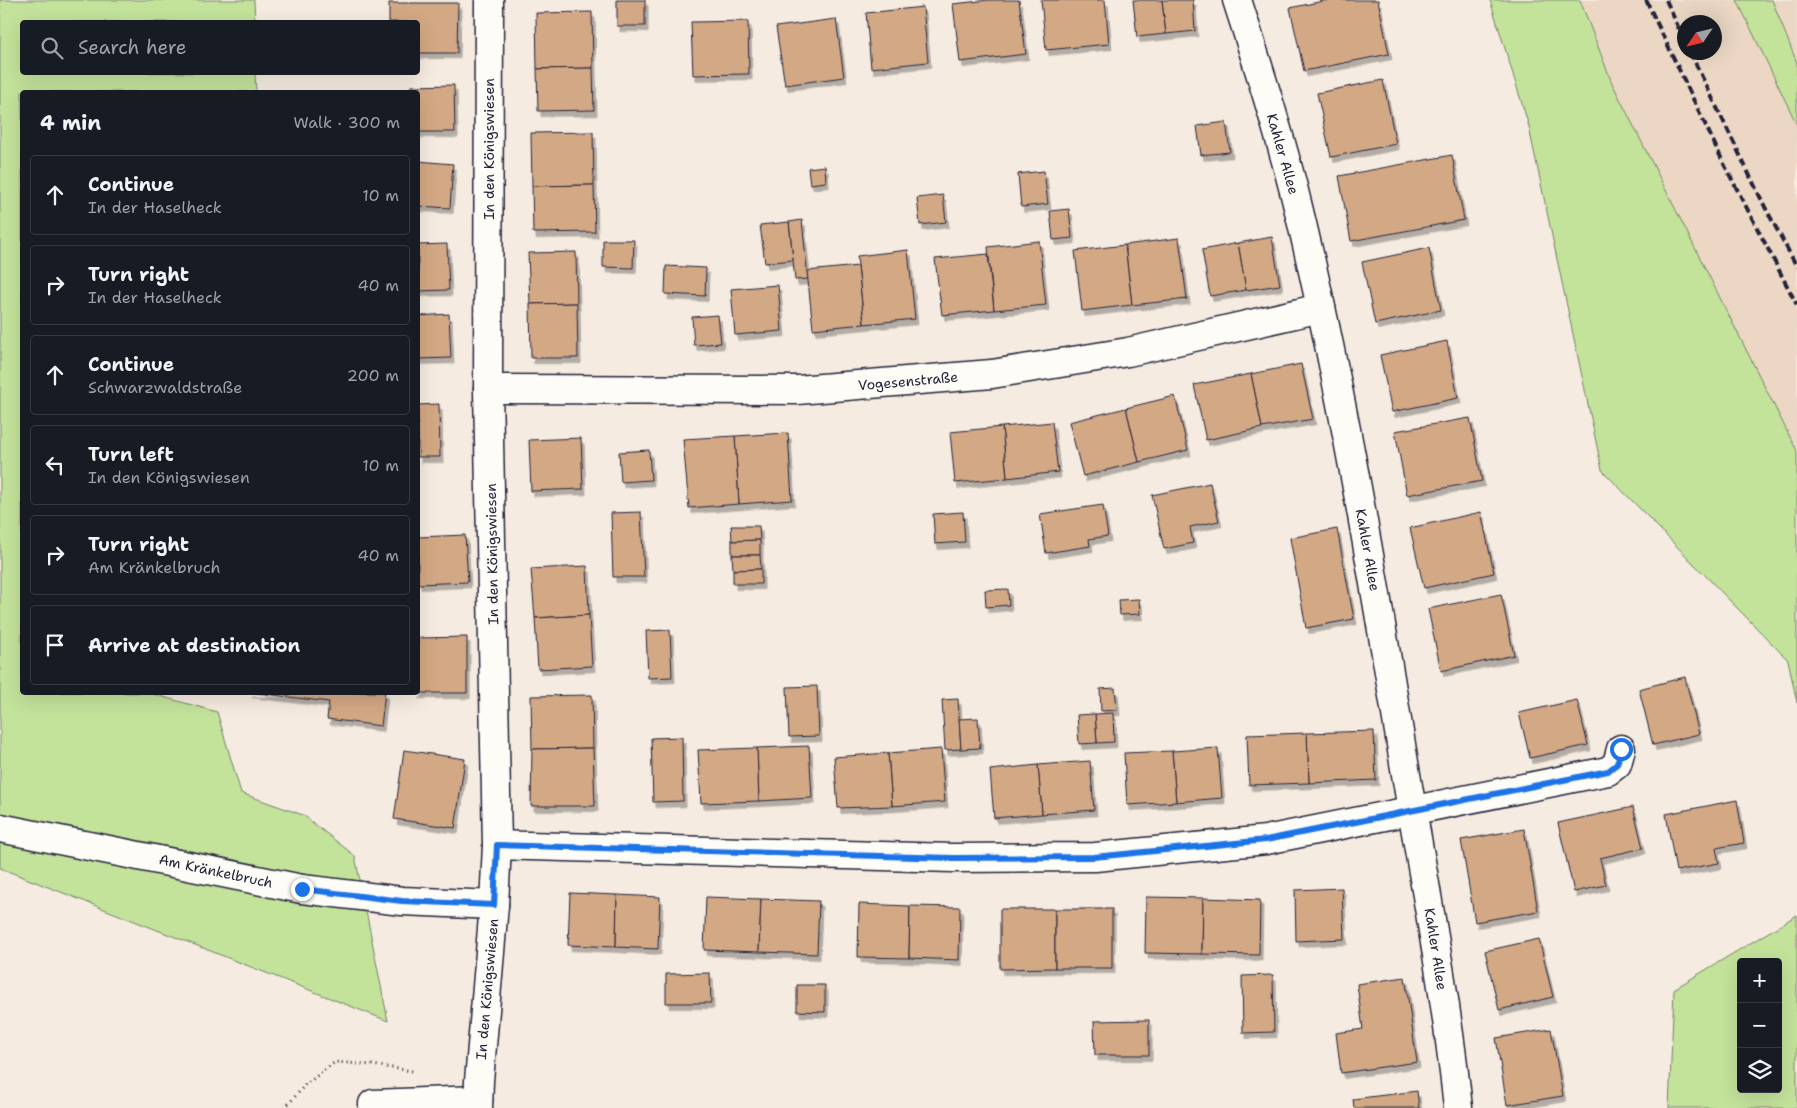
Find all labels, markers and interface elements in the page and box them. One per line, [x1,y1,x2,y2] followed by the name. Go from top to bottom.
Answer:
[1677,15,1722,60] north arrow
[20,20,420,75] search box
[38,34,66,62] icon: search
[78,35,187,60] text: Search here
[480,78,498,220] street label: In den Königswiesen
[40,109,101,137] text: 4 min
[1263,111,1303,197] street label: Kahler Allee
[293,112,400,133] text: Walk · 300 m
[88,172,174,197] text: Continue
[41,181,69,209] icon: ahead
[362,185,399,206] text: 10 m
[88,197,222,218] text: In der Haselheck
[88,262,189,287] text: Turn right
[41,271,69,299] icon: right
[357,275,399,296] text: 40 m
[88,287,222,308] text: In der Haselheck
[88,352,174,377] text: Continue
[41,361,69,389] icon: ahead
[347,365,399,386] text: 200 m
[857,368,959,394] street label: Vogesenstraße
[88,377,242,398] text: Schwarzwaldstraße
[88,442,174,467] text: Turn left
[41,451,69,479] icon: left
[362,455,399,476] text: 10 m
[88,467,250,488] text: In den Königswiesen
[482,483,502,625] street label: In den Königswiesen
[1352,507,1384,593] street label: Kahler Allee
[88,532,189,557] text: Turn right
[41,541,69,569] icon: right
[357,545,399,566] text: 40 m
[88,557,221,578] text: Am Kränkelbruch
[41,631,69,659] icon: arrive
[88,633,300,658] text: Arrive at destination
[1610,738,1633,761] route start
[157,850,275,892] street label: Am Kränkelbruch
[291,878,314,901] route end
[1421,906,1451,992] street label: Kahler Allee
[472,917,502,1060] street label: In den Königswiesen
[1737,958,1782,1093] map controls
[1737,958,1782,1003] button: +
[1737,1003,1782,1048] button: −
[1737,1048,1782,1093] button: layers

